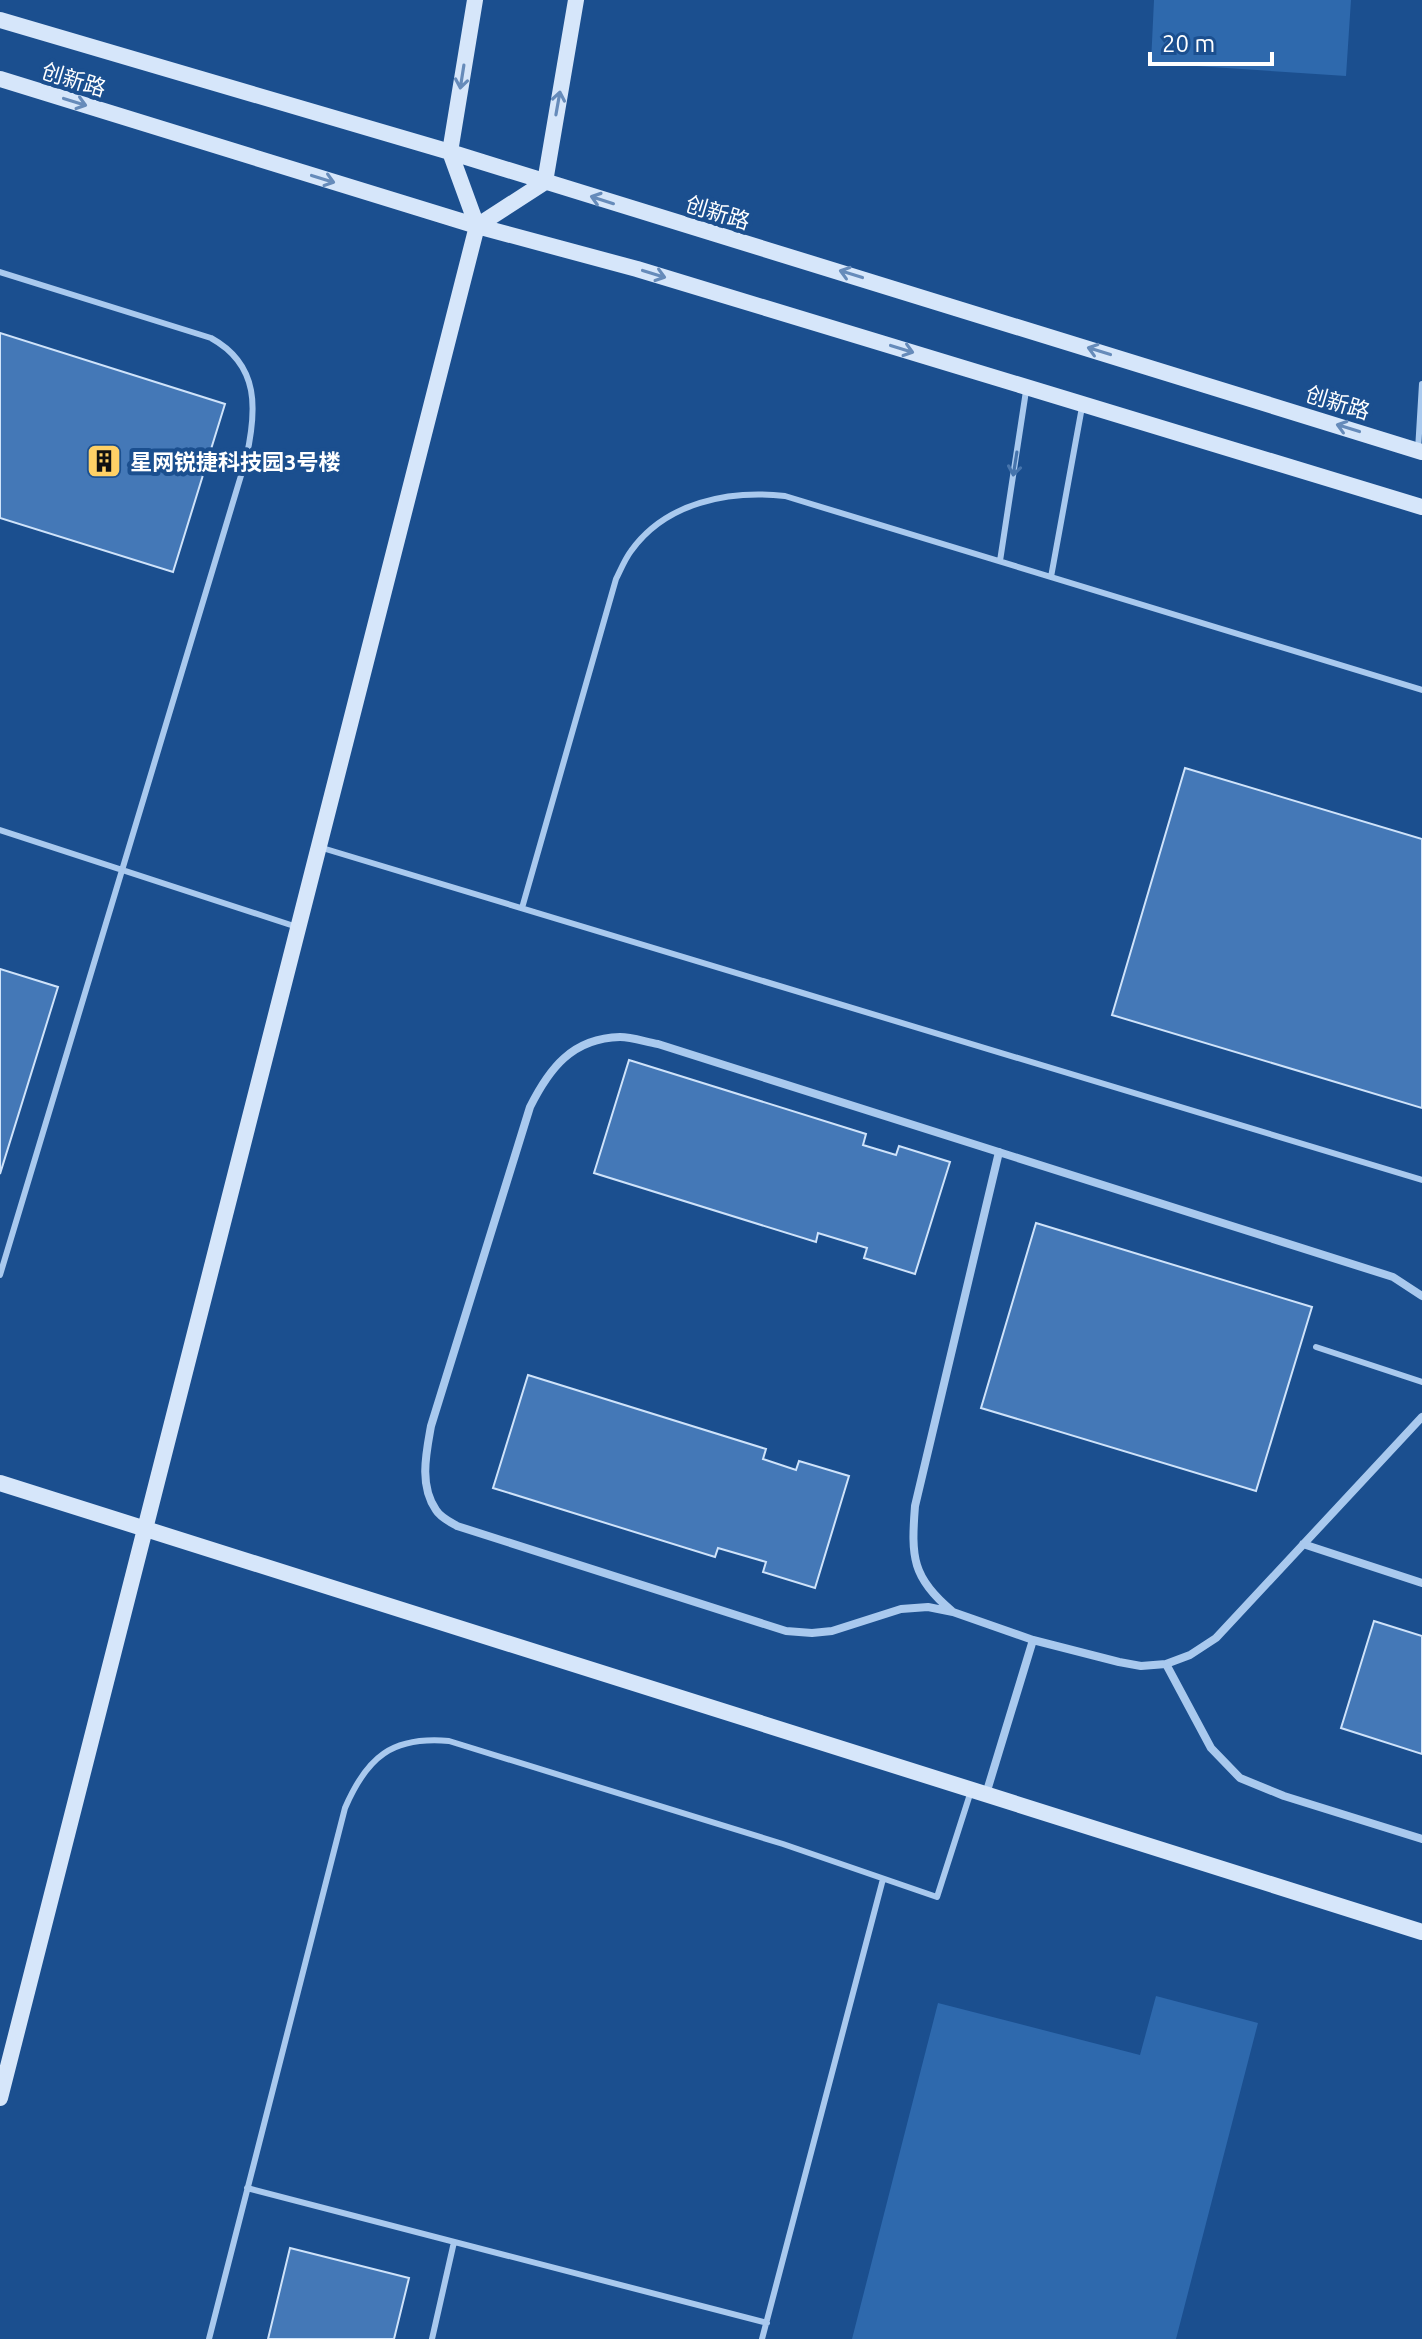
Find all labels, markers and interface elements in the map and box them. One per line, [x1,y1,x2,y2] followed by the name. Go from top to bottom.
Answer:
[1150,16,1272,66] scale bar
[1162,30,1215,57] text: 20 m
[39,57,109,101] street label: 创新路
[454,64,469,89] one-way arrow
[552,91,567,116] one-way arrow
[61,95,87,110] one-way arrow
[310,173,335,187] one-way arrow
[683,190,753,234] street label: 创新路
[590,191,615,206] one-way arrow
[838,266,864,281] one-way arrow
[640,267,666,282] one-way arrow
[889,342,915,357] one-way arrow
[1087,343,1113,358] one-way arrow
[1303,380,1373,424] street label: 创新路
[1335,420,1360,435] one-way arrow
[85,442,123,480] building icon: 星网锐捷科技园3号楼
[130,449,340,474] place label: 星网锐捷科技园3号楼
[1007,451,1022,476] one-way arrow

